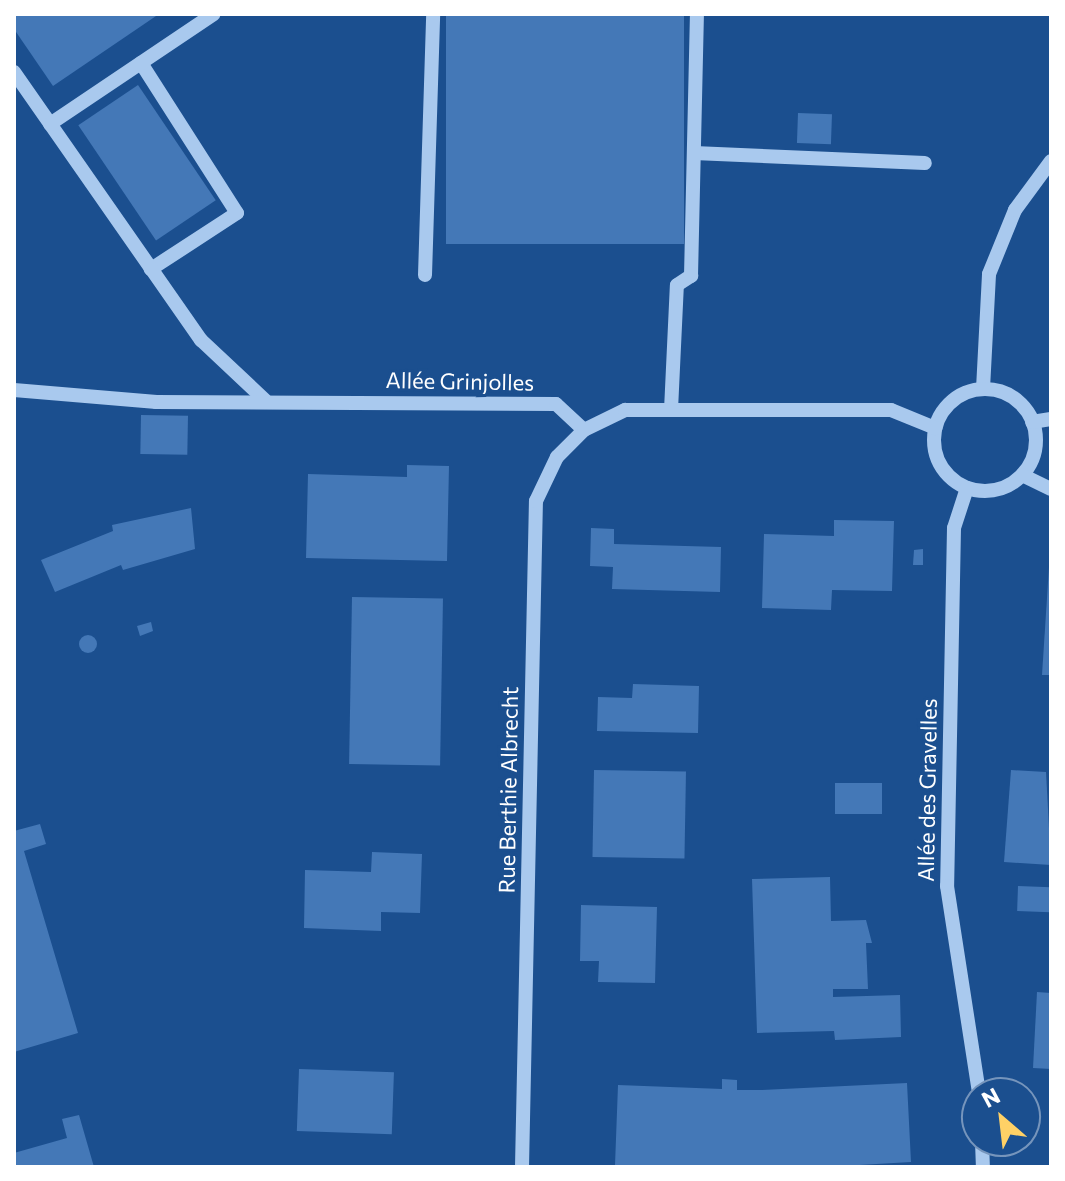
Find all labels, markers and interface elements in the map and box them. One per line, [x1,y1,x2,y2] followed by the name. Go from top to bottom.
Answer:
[386,367,534,395] street label: Allée Grinjolles
[493,686,523,894] street label: Rue Berthie Albrecht
[912,698,942,882] street label: Allée des Gravelles
[961,1077,1041,1157] north arrow
[977,1081,1004,1113] text: N

